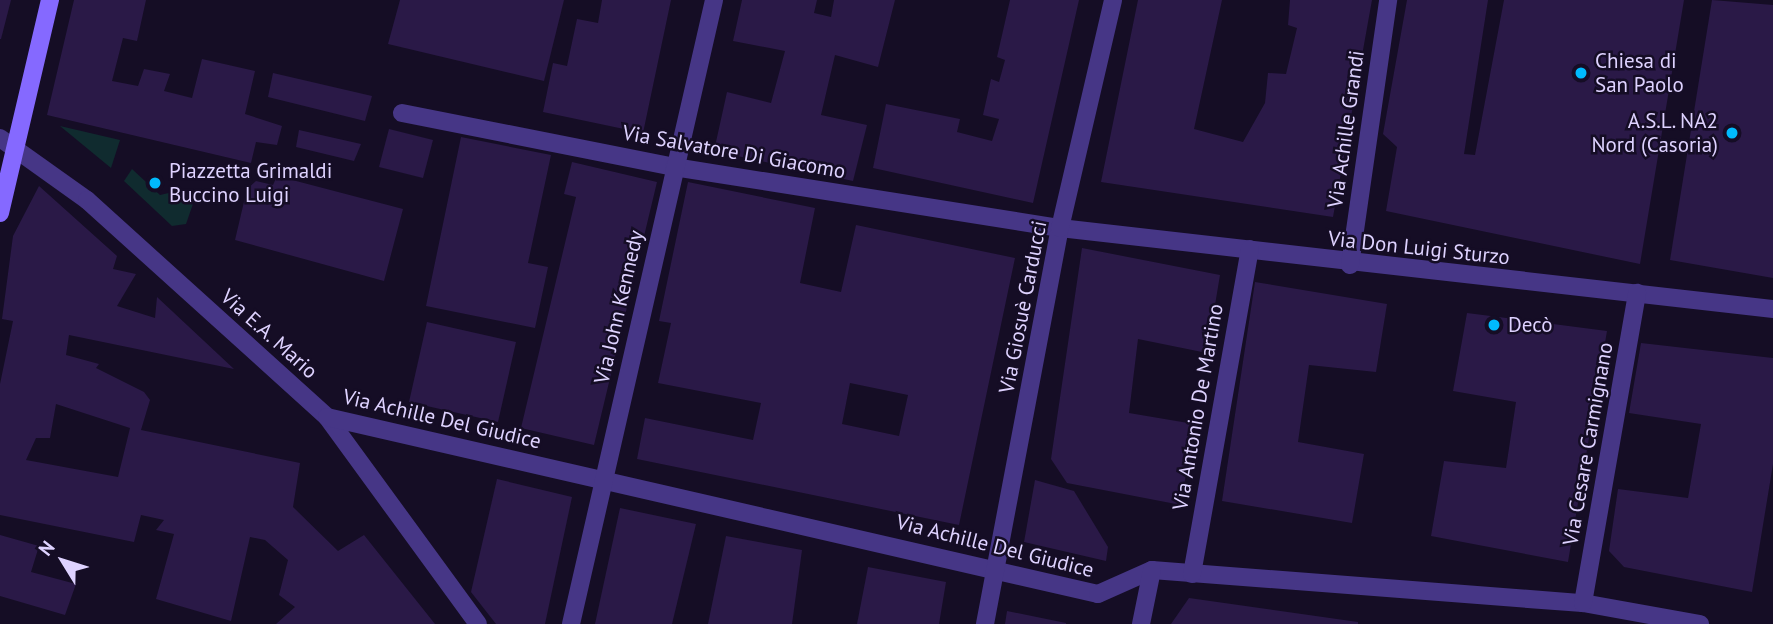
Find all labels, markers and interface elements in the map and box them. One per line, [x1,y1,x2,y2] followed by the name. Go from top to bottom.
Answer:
[1322,48,1370,210] street label: Via Achille Grandi
[1595,48,1684,98] place label: Chiesa di San Paolo
[1573,65,1589,81] marker: Chiesa di San Paolo
[1591,108,1718,158] place label: A.S.L. NA2 Nord (Casoria)
[621,120,847,184] street label: Via Salvatore Di Giacomo
[1724,125,1740,141] marker: A.S.L. NA2 Nord (Casoria)
[169,158,332,208] place label: Piazzetta Grimaldi Buccino Luigi
[147,175,163,191] marker: Piazzetta Grimaldi Buccino Luigi
[994,218,1052,396] street label: Via Giosuè Carducci
[1327,226,1511,270] street label: Via Don Luigi Sturzo
[589,228,649,386] street label: Via John Kennedy
[215,283,323,385] street label: Via E.A. Mario
[1167,302,1229,512] street label: Via Antonio De Martino
[1508,312,1552,338] place label: Decò
[1486,317,1502,333] marker: Decò
[1558,340,1618,548] street label: Via Cesare Carmignano
[340,384,544,454] street label: Via Achille Del Giudice
[893,509,1097,583] street label: Via Achille Del Giudice
[28,526,98,596] north arrow
[33,536,60,560] text: N

